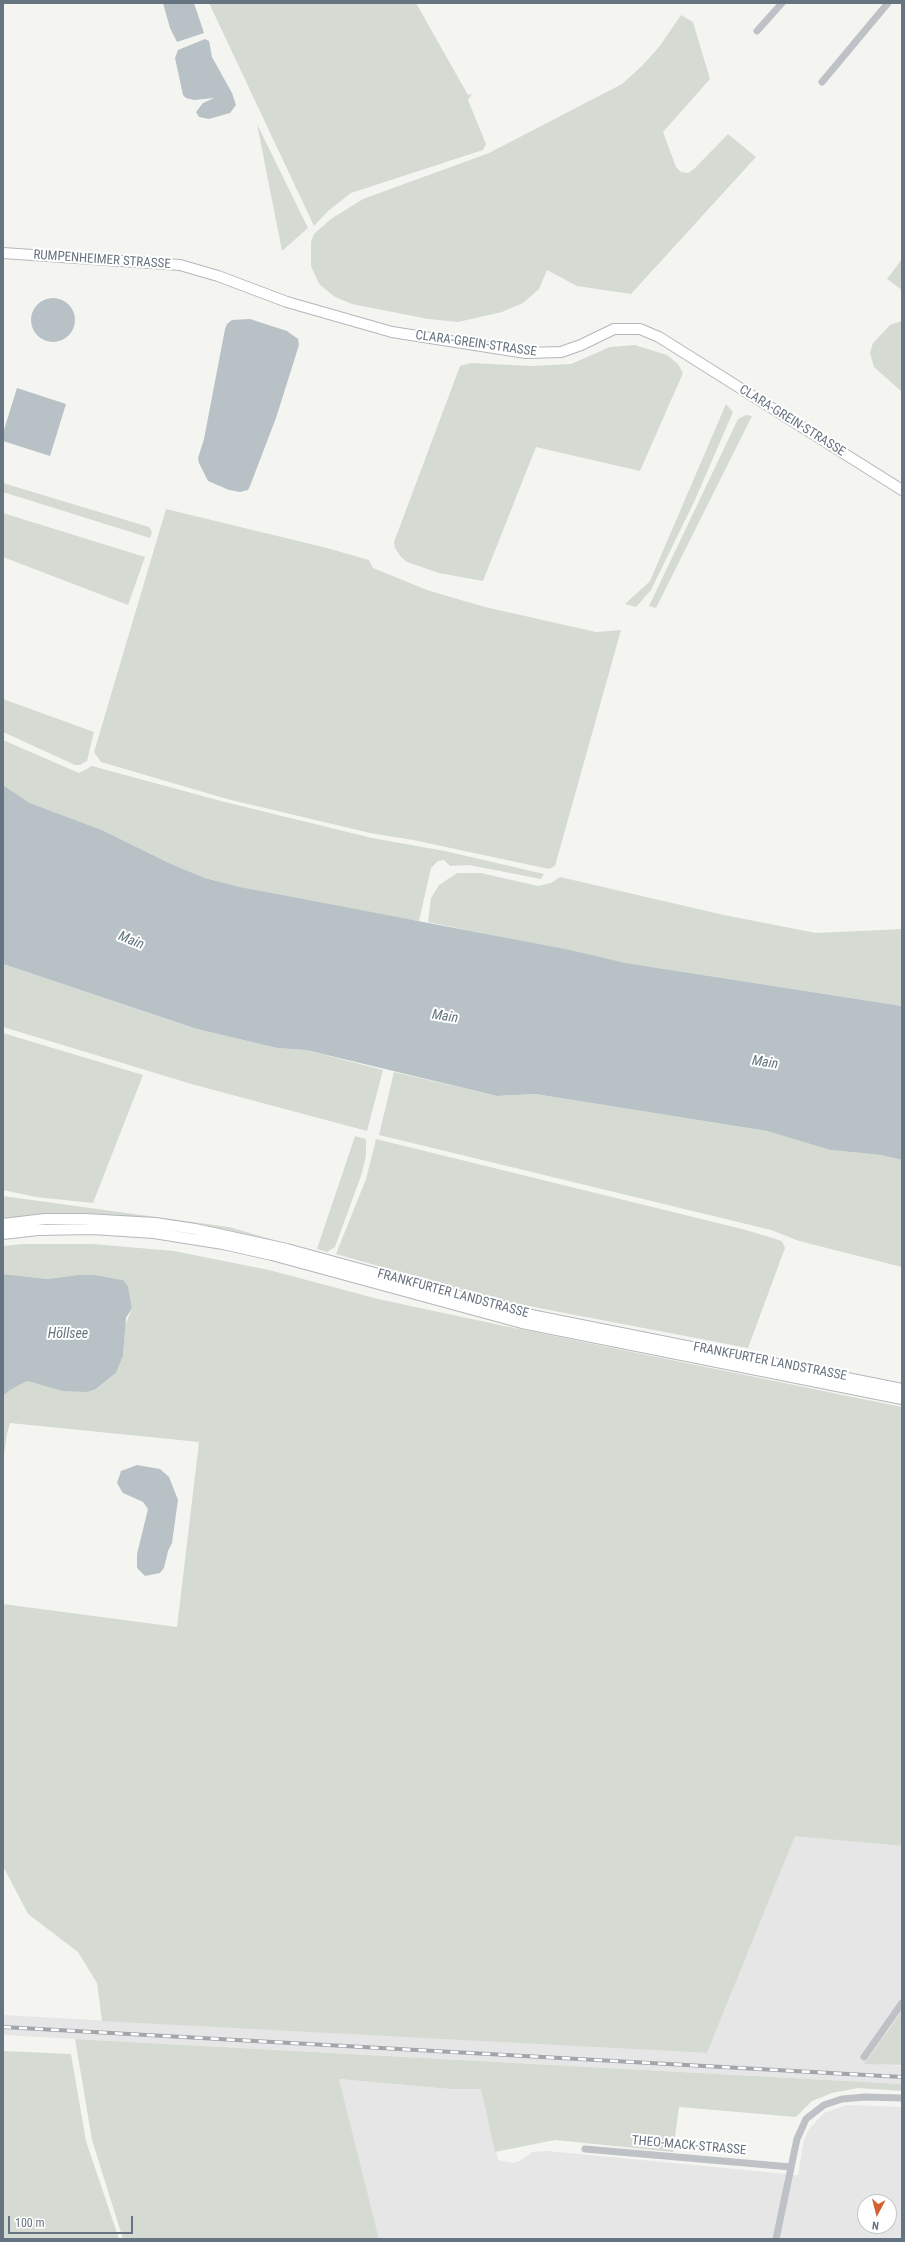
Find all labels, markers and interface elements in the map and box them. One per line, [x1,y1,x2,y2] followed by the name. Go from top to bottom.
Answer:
[33,247,171,273] street label: RUMPENHEIMER STRASSE
[414,328,538,360] street label: CLARA-GREIN-STRASSE
[736,382,848,460] street label: CLARA-GREIN-STRASSE
[116,928,146,954] water label: Main
[431,1007,459,1027] water label: Main
[751,1053,779,1073] water label: Main
[376,1266,530,1322] street label: FRANKFURTER LANDSTRASSE
[48,1326,88,1342] water label: Höllsee
[692,1339,848,1385] street label: FRANKFURTER LANDSTRASSE
[631,2133,747,2159] street label: THEO-MACK-STRASSE
[857,2194,897,2234] north arrow
[10,2208,135,2234] scale bar
[15,2216,45,2230] text: 100 m
[871,2219,880,2232] text: N

